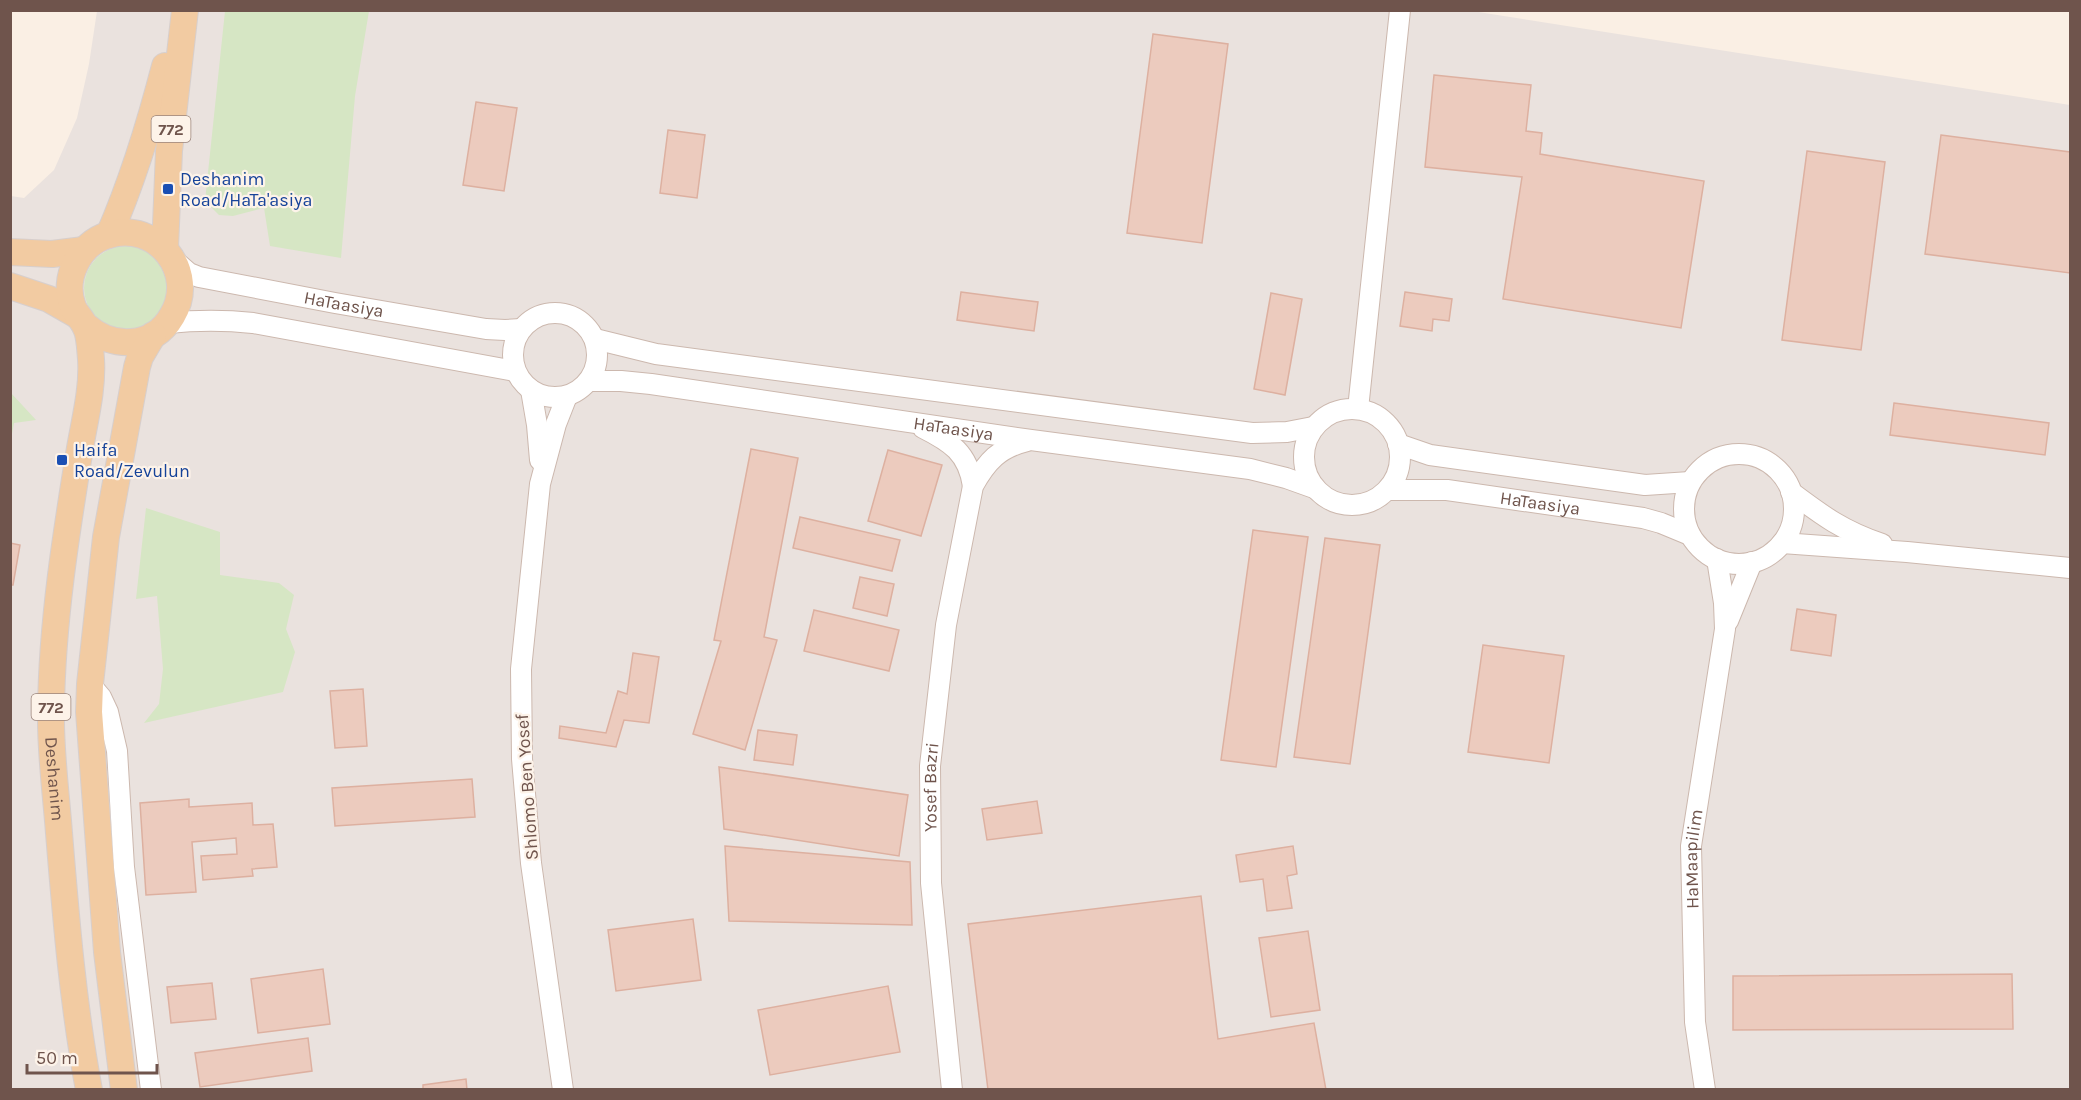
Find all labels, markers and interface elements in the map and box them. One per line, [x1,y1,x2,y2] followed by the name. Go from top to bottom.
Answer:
[152,116,190,142] road number: 772
[180,168,312,211] place label: Deshanim Road/HaTa'asiya
[161,182,175,196] marker: Deshanim Road/HaTa'asiya
[302,286,385,322] street label: HaTaasiya
[912,412,995,445] street label: HaTaasiya
[74,439,190,482] place label: Haifa Road/Zevulun
[55,453,69,467] marker: Haifa Road/Zevulun
[1498,487,1582,520] street label: HaTaasiya
[32,694,70,720] road number: 772
[511,712,543,861] street label: Shlomo Ben Yosef
[40,736,69,822] street label: Deshanim
[919,741,944,832] street label: Yosef Bazri
[1680,807,1708,909] street label: HaMaapilim
[27,1037,158,1075] scale bar
[36,1047,78,1069] text: 50 m

